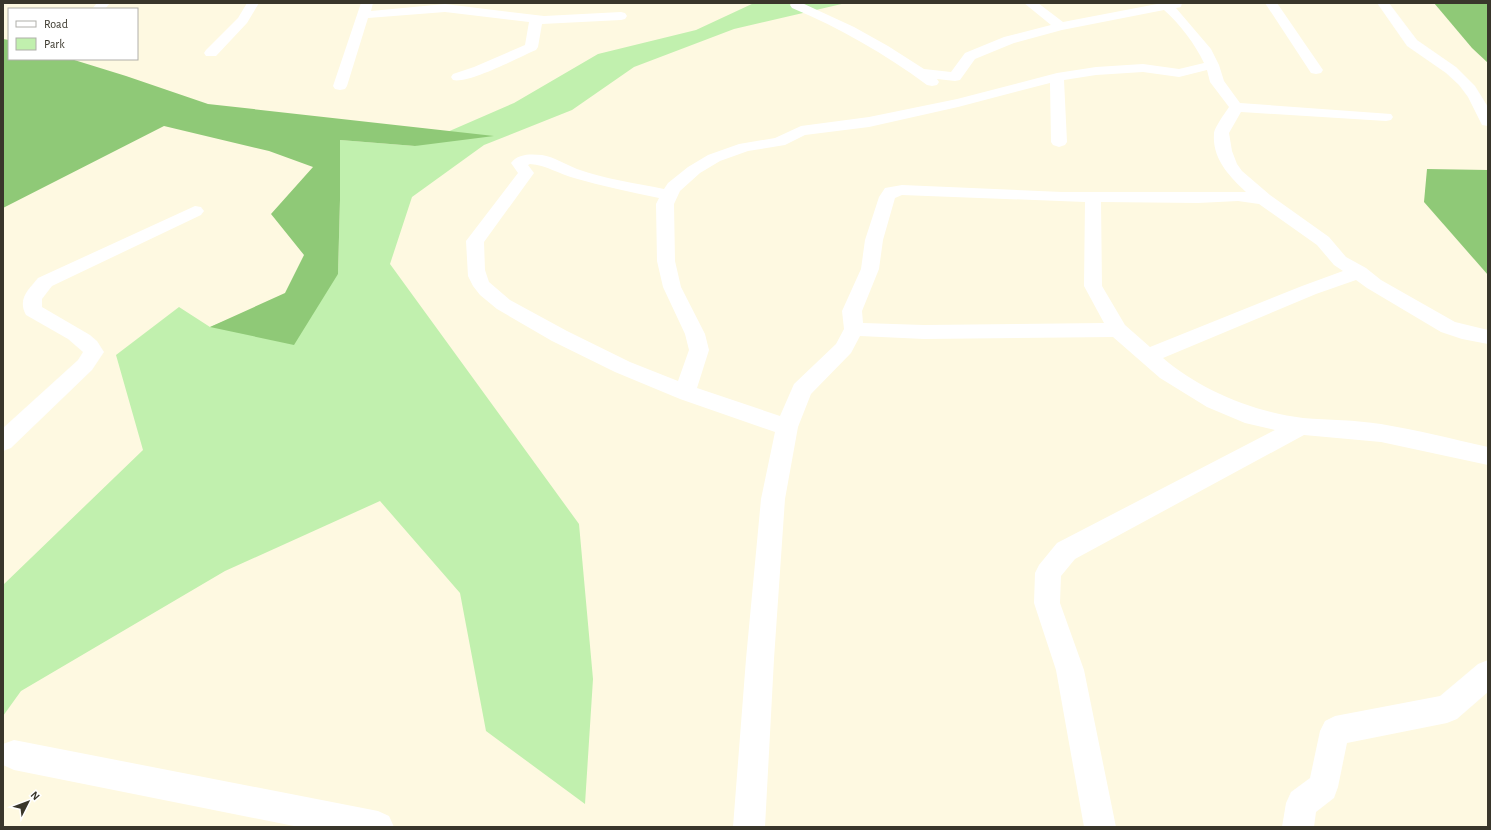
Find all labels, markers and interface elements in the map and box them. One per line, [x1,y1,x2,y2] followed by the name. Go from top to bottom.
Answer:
[8,8,138,60] legend
[44,18,68,30] text: Road
[44,38,65,50] text: Park
[8,782,48,822] north arrow
[28,789,42,802] text: N

